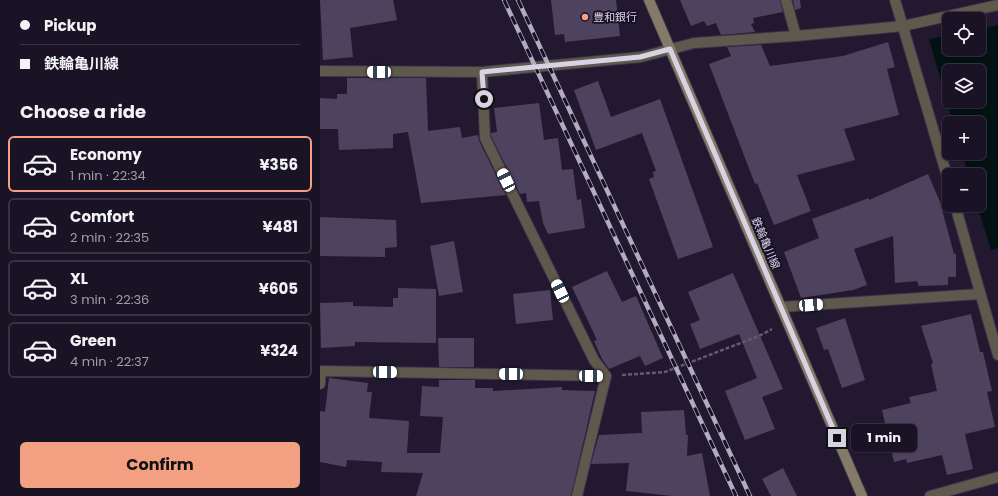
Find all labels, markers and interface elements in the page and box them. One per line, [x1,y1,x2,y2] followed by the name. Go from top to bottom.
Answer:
[593,9,637,25] place label: 豊和銀行
[580,12,590,22] marker: 豊和銀行
[942,12,986,212] map controls
[942,12,986,56] button: locate
[44,15,96,36] text: Pickup
[44,53,119,74] text: 鉄輪亀川線
[942,64,986,108] button: layers
[367,66,391,78] car
[475,90,493,108] route start
[20,99,146,124] text: Choose a ride
[942,116,986,160] button: +
[70,144,142,165] text: Economy
[22,146,58,182] icon: car
[260,154,298,175] text: ¥356
[70,166,146,185] text: 1 min · 22:34
[495,167,517,193] car
[942,168,986,212] button: −
[70,206,134,227] text: Comfort
[22,208,58,244] icon: car
[748,215,784,271] street label: 鉄輪亀川線
[262,216,298,237] text: ¥481
[70,228,149,247] text: 2 min · 22:35
[70,268,88,289] text: XL
[22,270,58,306] icon: car
[259,278,298,299] text: ¥605
[549,278,571,304] car
[70,290,149,309] text: 3 min · 22:36
[799,298,823,312] car
[70,330,116,351] text: Green
[22,332,58,368] icon: car
[260,340,298,361] text: ¥324
[70,352,149,371] text: 4 min · 22:37
[373,366,397,378] car
[499,368,523,380] car
[579,370,603,382] car
[851,424,917,452] callout: 1 min
[867,428,901,447] text: 1 min
[828,429,846,447] route end
[20,442,300,488] button: Confirm

